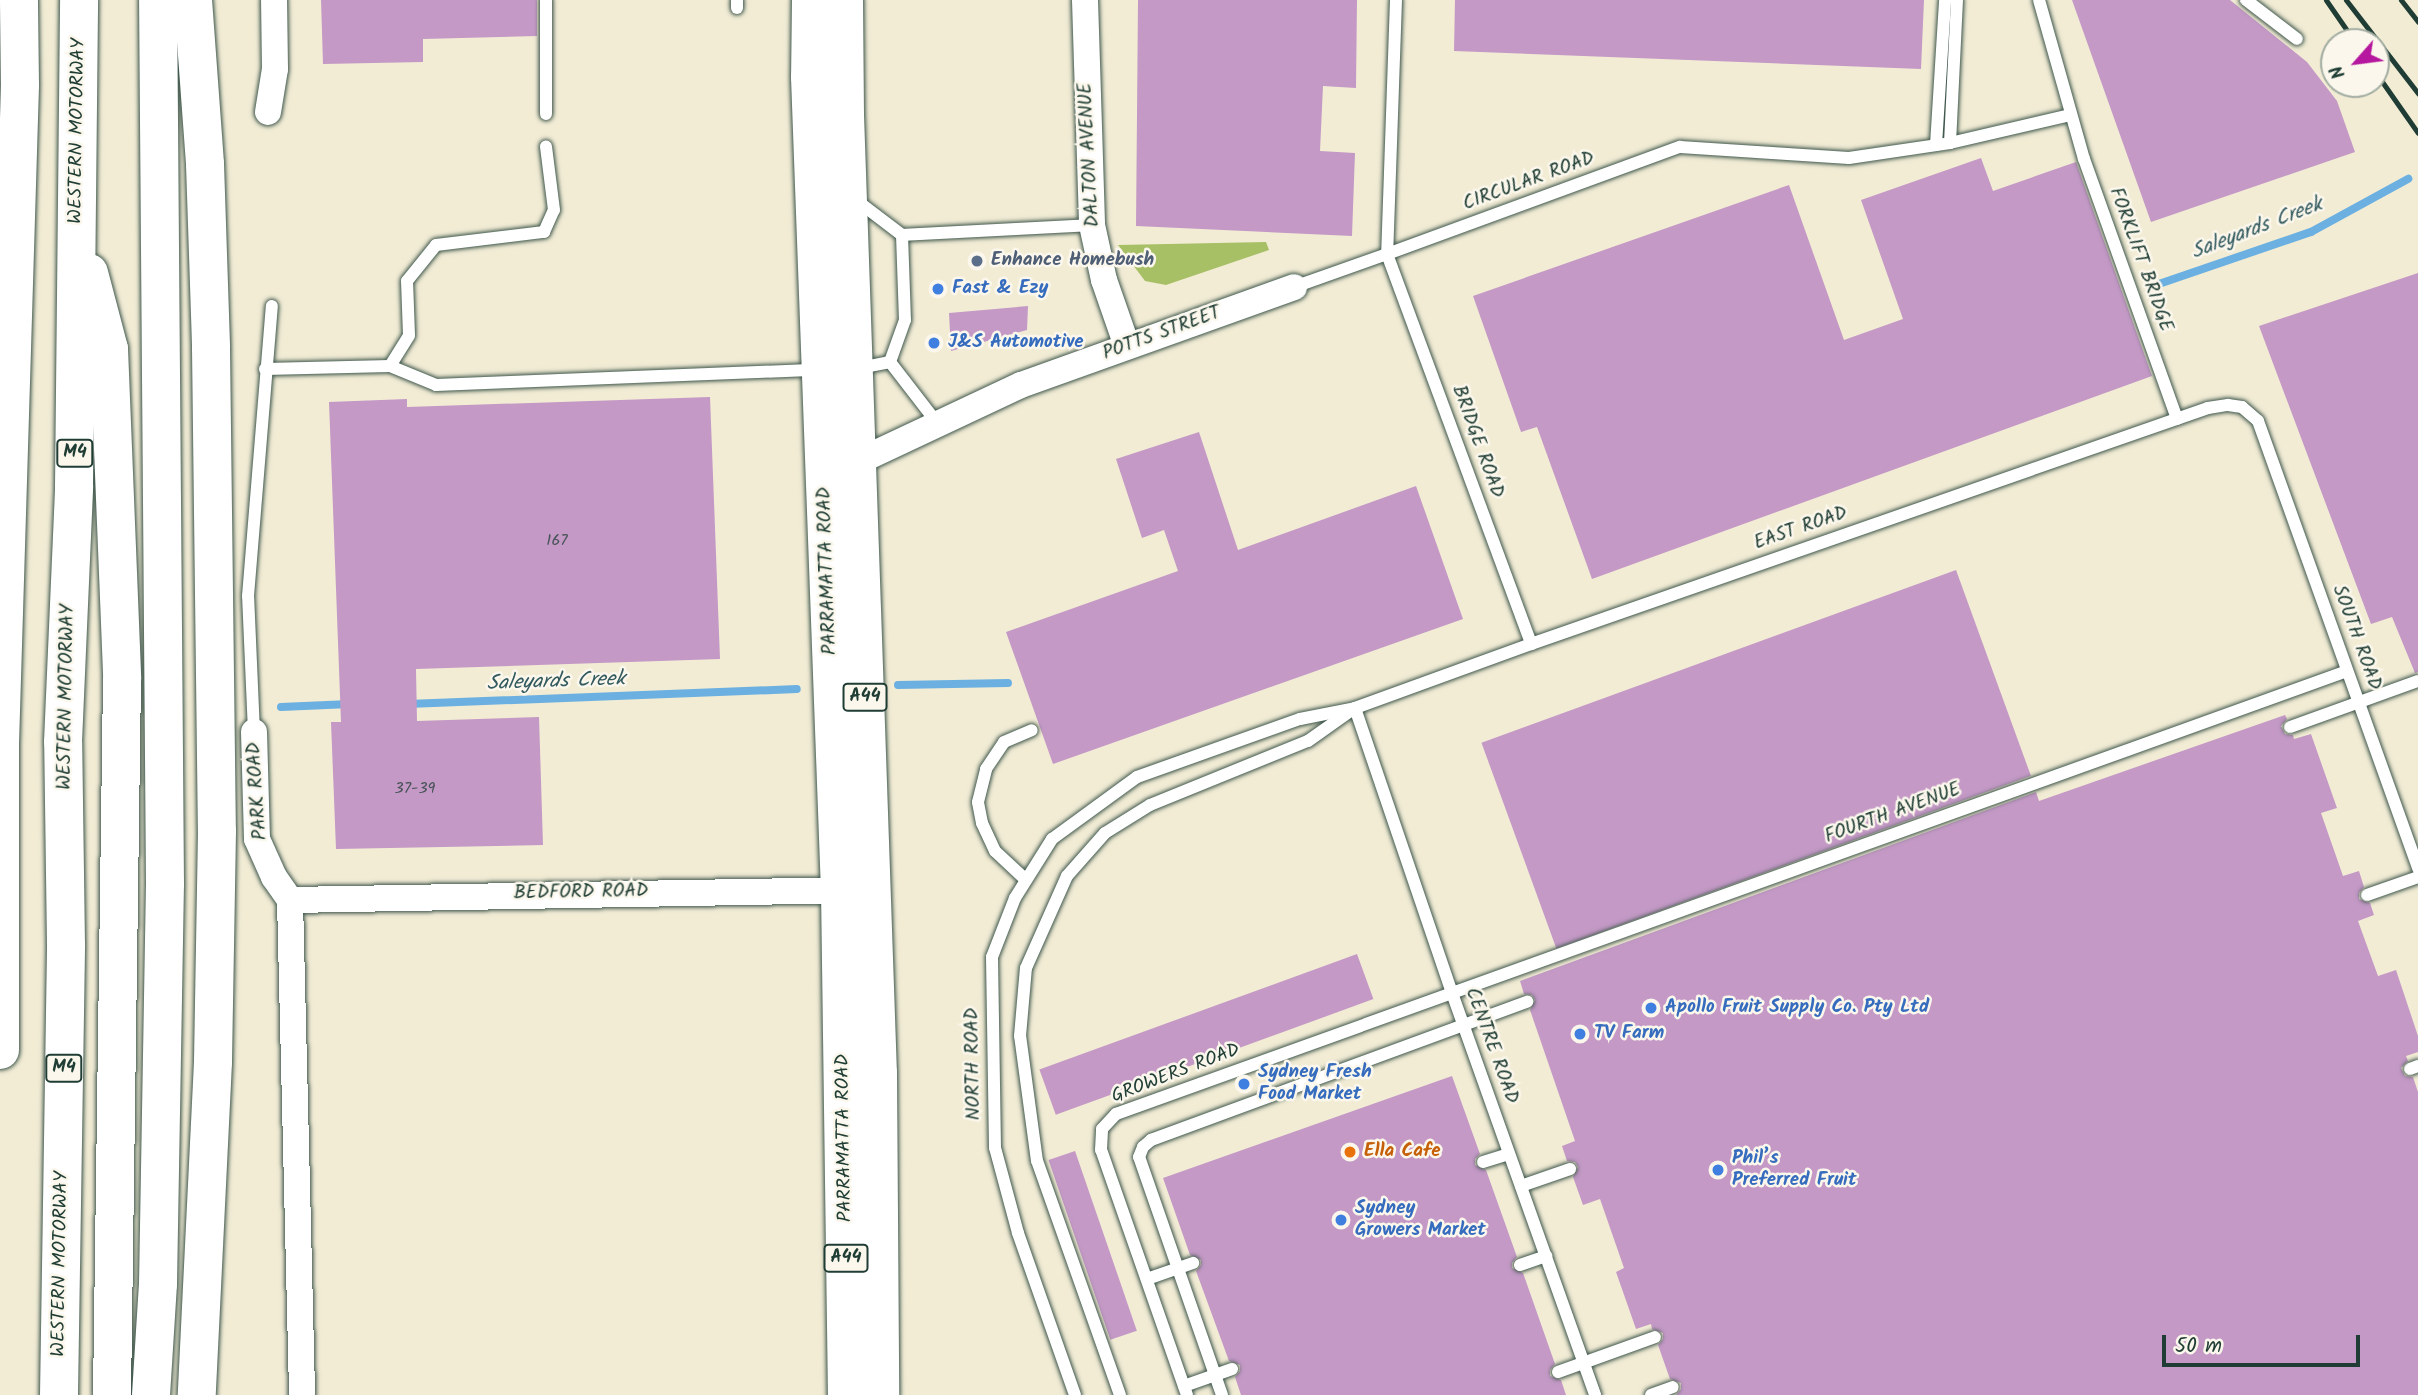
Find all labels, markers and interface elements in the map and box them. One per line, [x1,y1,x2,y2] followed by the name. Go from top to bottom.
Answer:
[2320,28,2390,98] north arrow
[65,38,91,224] street label: WESTERN MOTORWAY
[2322,60,2354,84] text: N
[1075,82,1105,228] street label: DALTON AVENUE
[1460,148,1598,216] street label: CIRCULAR ROAD
[2103,185,2177,335] street label: FORKLIFT BRIDGE
[2188,192,2326,266] water label: Saleyards Creek
[991,250,1154,272] place label: Enhance Homebush
[969,253,985,269] marker: Enhance Homebush
[952,278,1048,300] place label: Fast & Ezy
[930,281,946,297] marker: Fast & Ezy
[1100,302,1224,366] street label: POTTS STREET
[948,332,1083,354] place label: J&S Automotive
[926,335,942,351] marker: J&S Automotive
[1446,383,1508,501] street label: BRIDGE ROAD
[56,438,94,467] road number: M4
[814,487,842,655] street label: PARRAMATTA ROAD
[1751,502,1851,556] street label: EAST ROAD
[546,531,568,551] house number: 167
[2326,582,2386,694] street label: SOUTH ROAD
[54,604,80,790] street label: WESTERN MOTORWAY
[486,667,626,697] water label: Saleyards Creek
[842,682,888,712] road number: A44
[243,741,273,841] street label: PARK ROAD
[395,779,435,799] house number: 37-39
[1822,779,1964,849] street label: FOURTH AVENUE
[514,880,648,906] street label: BEDFORD ROAD
[1459,985,1523,1107] street label: CENTRE ROAD
[1665,997,1929,1019] place label: Apollo Fruit Supply Co. Pty Ltd
[1643,1000,1659,1016] marker: Apollo Fruit Supply Co. Pty Ltd
[962,1007,986,1121] street label: NORTH ROAD
[1594,1023,1664,1045] place label: TV Farm
[1572,1026,1588,1042] marker: TV Farm
[1109,1039,1243,1109] street label: GROWERS ROAD
[45,1054,83,1083] road number: M4
[832,1054,858,1222] street label: PARRAMATTA ROAD
[1258,1062,1372,1106] place label: Sydney Fresh Food Market
[1236,1076,1252,1092] marker: Sydney Fresh Food Market
[1364,1141,1441,1163] place label: Ella Cafe
[1342,1144,1358,1160] marker: Ella Cafe
[1732,1148,1857,1192] place label: Phil’s Preferred Fruit
[1710,1162,1726,1178] marker: Phil’s Preferred Fruit
[48,1171,74,1357] street label: WESTERN MOTORWAY
[1355,1198,1486,1242] place label: Sydney Growers Market
[1333,1212,1349,1228] marker: Sydney Growers Market
[823,1244,869,1273] road number: A44
[2166,1322,2364,1366] scale bar
[2175,1330,2222,1363] text: 50 m

